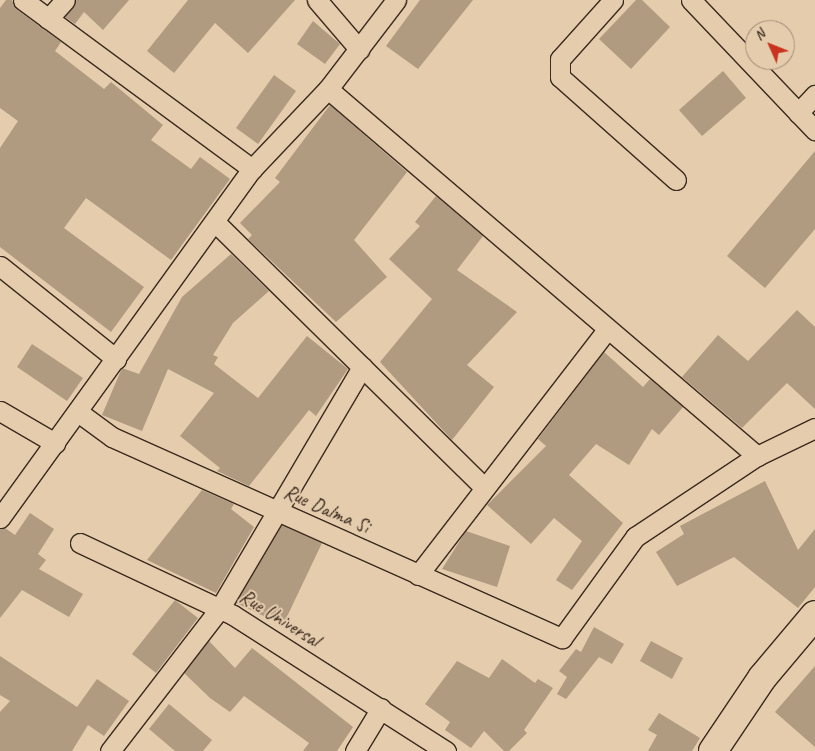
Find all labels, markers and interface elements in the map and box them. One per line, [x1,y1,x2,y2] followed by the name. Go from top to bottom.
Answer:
[745,20,795,70] north arrow
[750,26,769,44] text: N
[280,479,374,539] street label: Rue Dalma Si
[235,584,325,652] street label: Rue Universal

